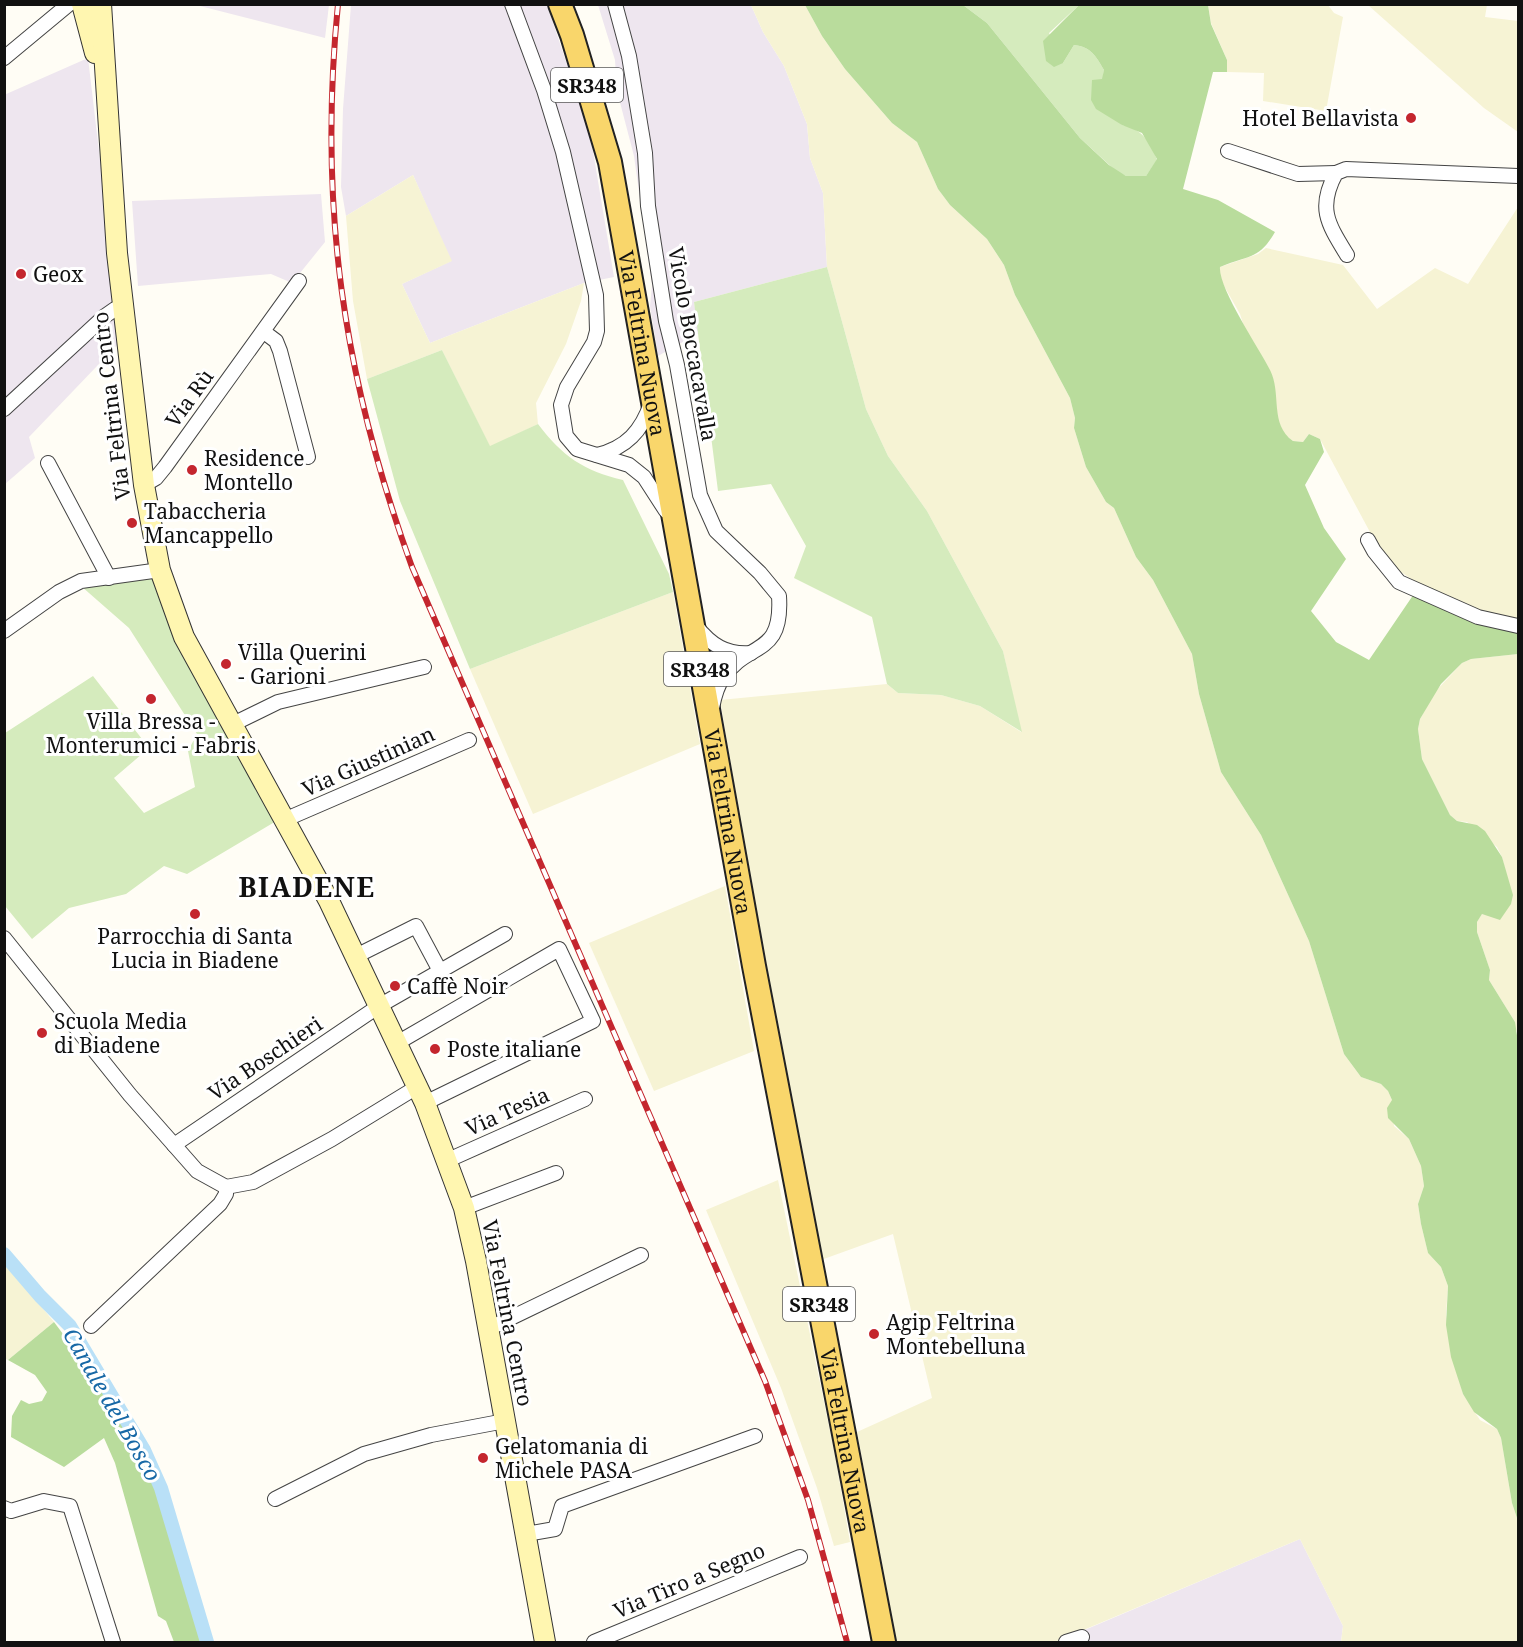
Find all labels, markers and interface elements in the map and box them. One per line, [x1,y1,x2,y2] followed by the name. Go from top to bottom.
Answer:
[551,68,623,102] road number: SR348
[1242,104,1399,132] place label: Hotel Bellavista
[1404,111,1418,125] marker: Hotel Bellavista
[662,245,724,443] street label: Vicolo Boccacavalla
[612,248,673,438] street label: Via Feltrina Nuova
[33,260,84,288] place label: Geox
[14,267,28,281] marker: Geox
[86,310,136,502] street label: Via Feltrina Centro
[158,363,220,433] street label: Via Rù
[204,444,304,496] place label: Residence Montello
[185,463,199,477] marker: Residence Montello
[144,497,273,549] place label: Tabaccheria Mancappello
[125,516,139,530] marker: Tabaccheria Mancappello
[238,638,367,690] place label: Villa Querini - Garioni
[664,652,736,686] road number: SR348
[219,657,233,671] marker: Villa Querini - Garioni
[144,692,158,706] marker: Villa Bressa - Monterumici - Fabris
[46,707,256,759] place label: Villa Bressa - Monterumici - Fabris
[297,719,439,803] street label: Via Giustinian
[698,727,759,917] street label: Via Feltrina Nuova
[238,868,376,905] district label: BIADENE
[188,907,202,921] marker: Parrocchia di Santa Lucia in Biadene
[97,922,293,974] place label: Parrocchia di Santa Lucia in Biadene
[407,972,508,1000] place label: Caffè Noir
[388,979,402,993] marker: Caffè Noir
[54,1007,187,1059] place label: Scuola Media di Biadene
[203,1009,328,1106] street label: Via Boschieri
[35,1026,49,1040] marker: Scuola Media di Biadene
[447,1035,581,1063] place label: Poste italiane
[428,1042,442,1056] marker: Poste italiane
[461,1080,553,1142] street label: Via Tesia
[476,1217,540,1409] street label: Via Feltrina Centro
[783,1287,855,1321] road number: SR348
[886,1308,1026,1360] place label: Agip Feltrina Montebelluna
[57,1322,169,1486] water label: Canale del Bosco
[867,1327,881,1341] marker: Agip Feltrina Montebelluna
[814,1346,877,1536] street label: Via Feltrina Nuova
[495,1432,648,1484] place label: Gelatomania di Michele PASA
[476,1451,490,1465] marker: Gelatomania di Michele PASA
[609,1535,769,1625] street label: Via Tiro a Segno

